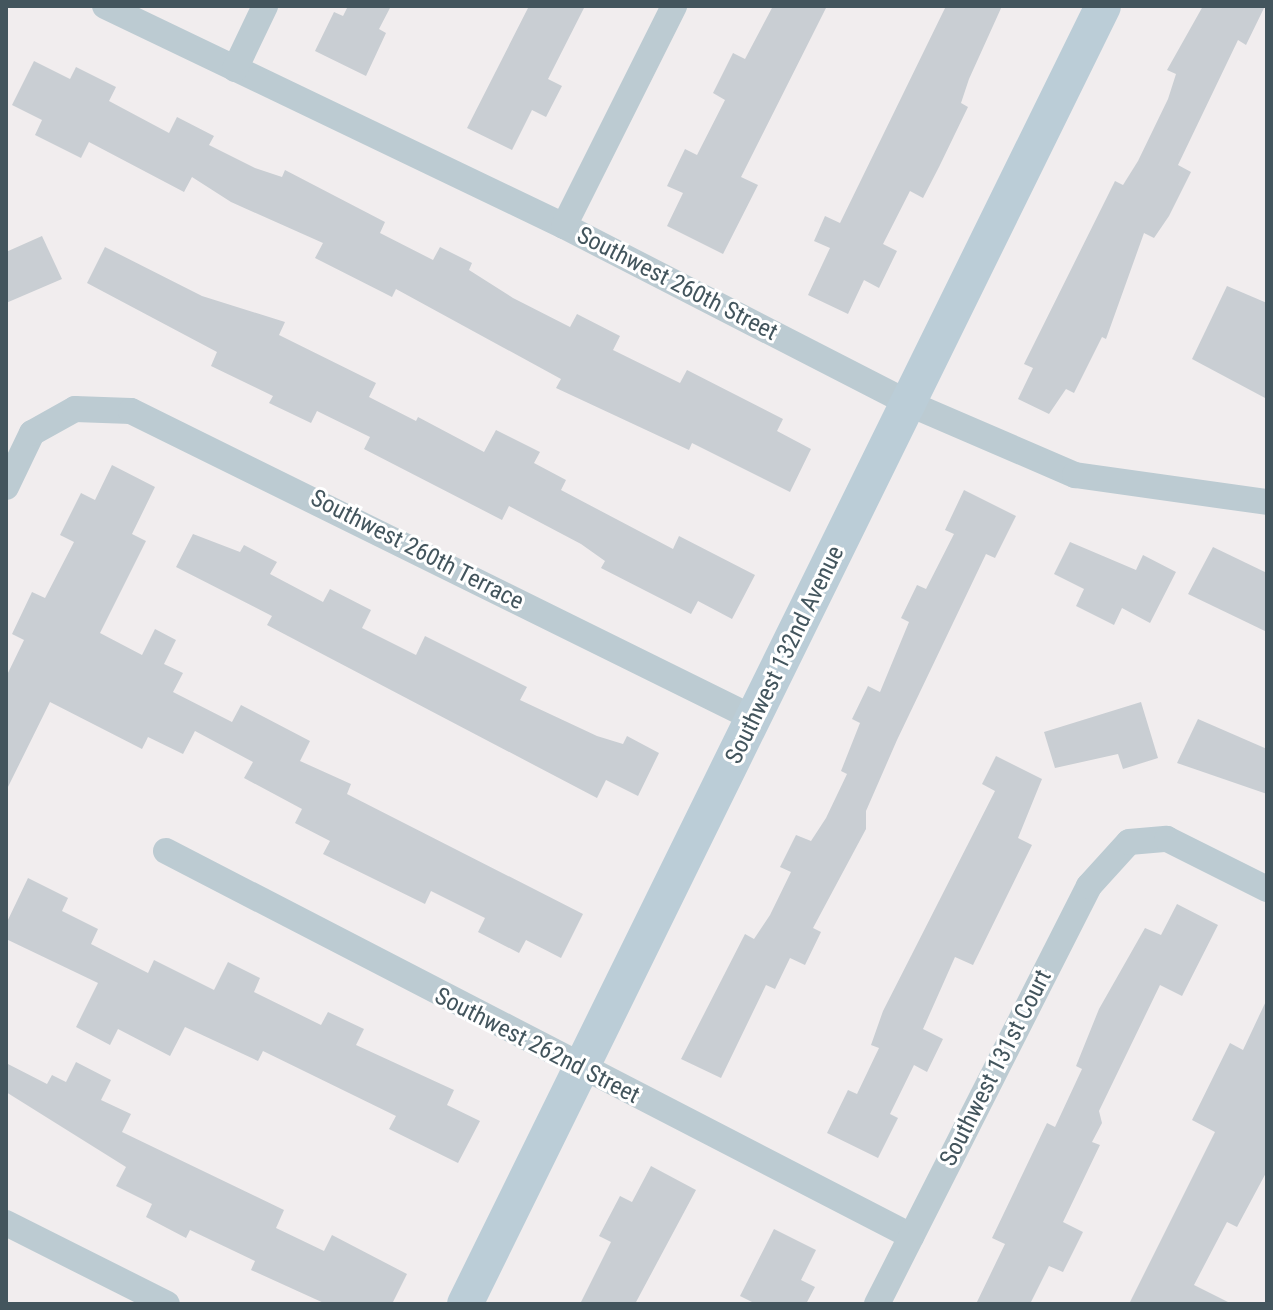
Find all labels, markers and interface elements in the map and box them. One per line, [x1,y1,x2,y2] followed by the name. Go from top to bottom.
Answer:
[572,221,782,347] street label: Southwest 260th Street
[306,484,528,616] street label: Southwest 260th Terrace
[720,541,850,769] street label: Southwest 132nd Avenue
[934,965,1058,1171] street label: Southwest 131st Court
[430,982,644,1110] street label: Southwest 262nd Street

